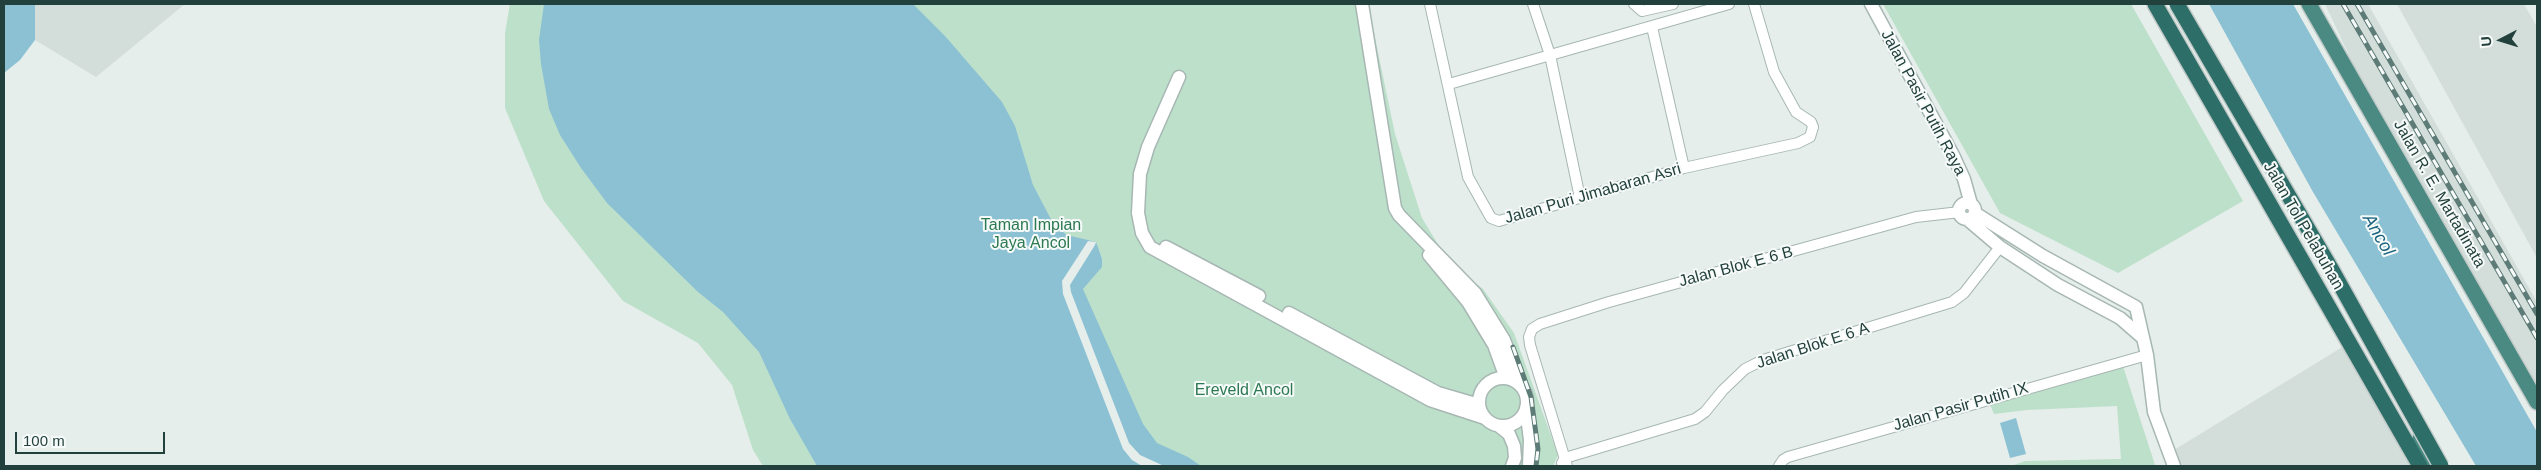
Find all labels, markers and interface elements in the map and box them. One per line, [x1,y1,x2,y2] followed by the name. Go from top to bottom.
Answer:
[2476,15,2526,65] north arrow
[1877,27,1969,179] street label: Jalan Pasir Putih Raya
[2478,36,2494,47] text: U
[2389,117,2489,271] street label: Jalan R. E. Martadinata
[2259,159,2347,293] street label: Jalan Tol Pelabuhan
[1503,160,1683,228] street label: Jalan Puri Jimabaran Asri
[2357,210,2399,260] water label: Ancol
[981,216,1081,254] park label: Taman Impian Jaya Ancol
[1677,243,1795,291] street label: Jalan Blok E 6 B
[1754,319,1872,373] street label: Jalan Blok E 6 A
[1891,379,2031,435] street label: Jalan Pasir Putih IX
[1195,381,1293,401] park label: Ereveld Ancol
[18,422,168,454] scale bar
[23,432,65,449] text: 100 m

